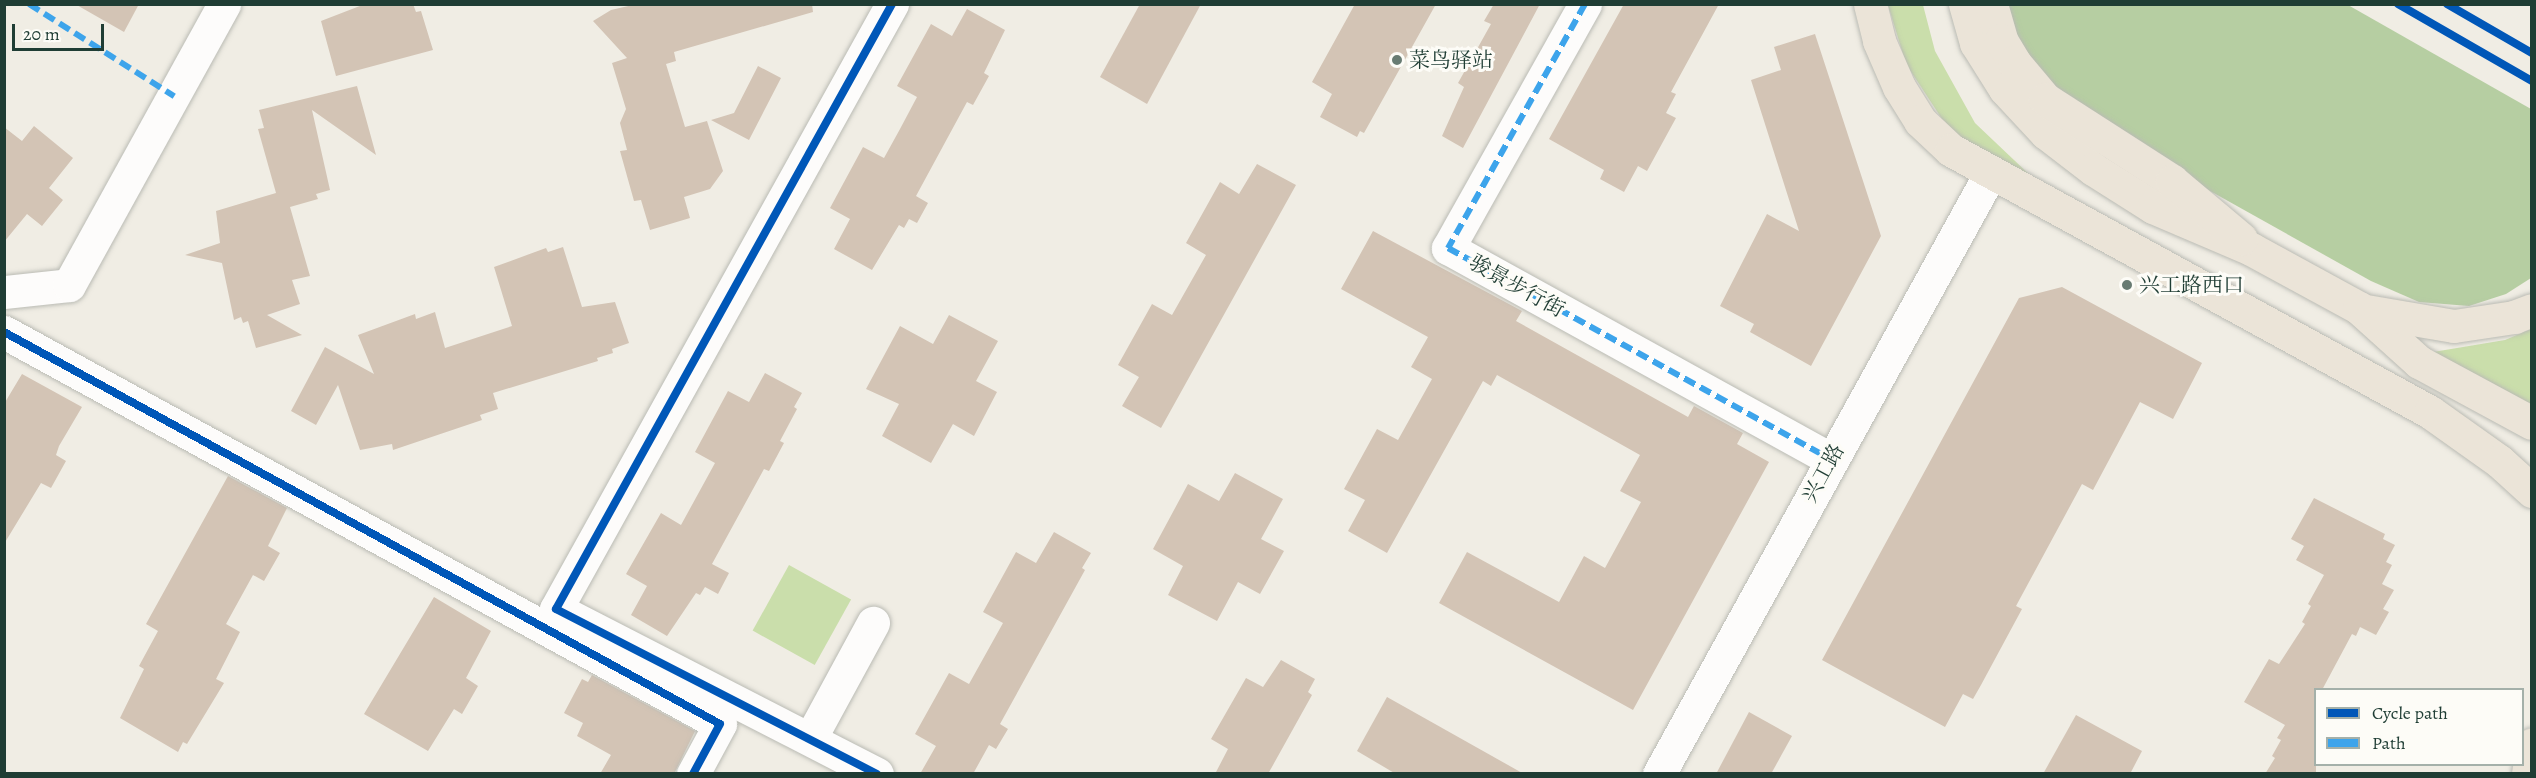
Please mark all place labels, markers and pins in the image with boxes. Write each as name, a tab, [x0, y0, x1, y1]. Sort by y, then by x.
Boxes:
place label: 菜鸟驿站	[1409, 47, 1493, 73]
marker: 菜鸟驿站	[1390, 53, 1404, 67]
place label: 兴工路西口	[2139, 272, 2244, 298]
marker: 兴工路西口	[2120, 278, 2134, 292]

